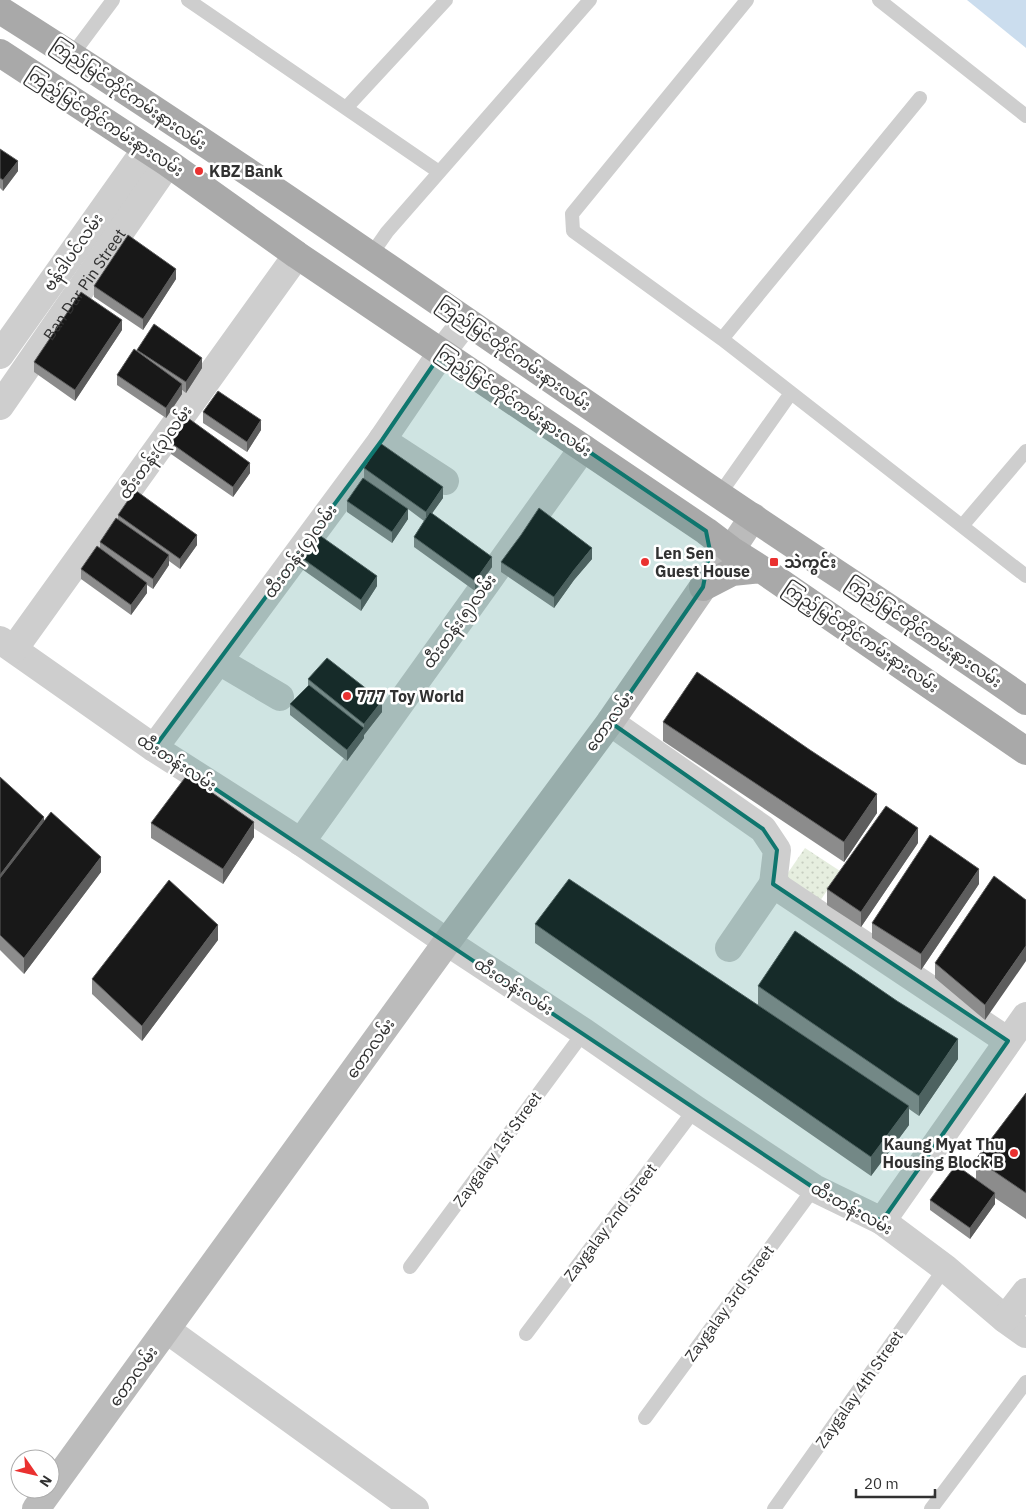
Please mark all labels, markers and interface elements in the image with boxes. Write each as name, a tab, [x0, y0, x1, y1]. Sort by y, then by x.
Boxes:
street label: ကြည်မြင်တိုင်ကမ်းနားလမ်း	[45, 34, 211, 158]
street label: ကြည့်မြင်တိုင်ကမ်းနားလမ်း	[20, 63, 188, 184]
place label: KBZ Bank	[209, 161, 284, 181]
marker: KBZ Bank	[193, 165, 205, 177]
street label: ဗန်ဒါပင်လမ်း	[38, 209, 110, 297]
street label: Ban Dar Pin Street	[39, 225, 130, 344]
street label: ကြည်မြင်တိုင်ကမ်းနားလမ်း	[430, 292, 595, 419]
street label: ကြည့်မြင်တိုင်ကမ်းနားလမ်း	[430, 341, 596, 465]
street label: ထီးတန်း(၃)လမ်း	[113, 401, 199, 505]
street label: ထီးတန်း(၄)လမ်း	[258, 500, 344, 604]
place label: Len Sen Guest House	[655, 543, 750, 581]
place label: သဲကွင်း	[784, 551, 836, 575]
marker: Len Sen Guest House	[639, 556, 651, 568]
marker: သဲကွင်း	[768, 556, 780, 568]
street label: ထီးတန်း(၅)လမ်း	[417, 569, 503, 675]
street label: ကြည်မြင်တိုင်ကမ်းနားလမ်း	[840, 572, 1006, 696]
street label: ကြည့်မြင်တိုင်ကမ်းနားလမ်း	[777, 577, 943, 701]
place label: 777 Toy World	[357, 686, 464, 706]
street label: တောလမ်း	[580, 686, 638, 755]
marker: 777 Toy World	[341, 690, 353, 702]
street label: ထီးတန်းလမ်း	[131, 728, 221, 798]
street label: ထီးတန်းလမ်း	[468, 952, 558, 1022]
street label: တောလမ်း	[341, 1013, 399, 1082]
street label: Zaygalay 1st Street	[449, 1088, 545, 1210]
place label: Kaung Myat Thu Housing Block B	[883, 1134, 1004, 1172]
marker: Kaung Myat Thu Housing Block B	[1008, 1147, 1020, 1159]
street label: Zaygalay 2nd Street	[559, 1159, 661, 1285]
street label: ထီးတန်းလမ်း	[806, 1176, 897, 1242]
street label: Zaygalay 3rd Street	[680, 1241, 778, 1365]
street label: Zaygalay 4th Street	[811, 1326, 907, 1452]
street label: တောလမ်း	[104, 1341, 162, 1410]
north arrow	[10, 1449, 60, 1499]
scale bar	[856, 1466, 935, 1498]
text: N	[35, 1472, 56, 1491]
text: 20 m	[864, 1474, 899, 1493]

